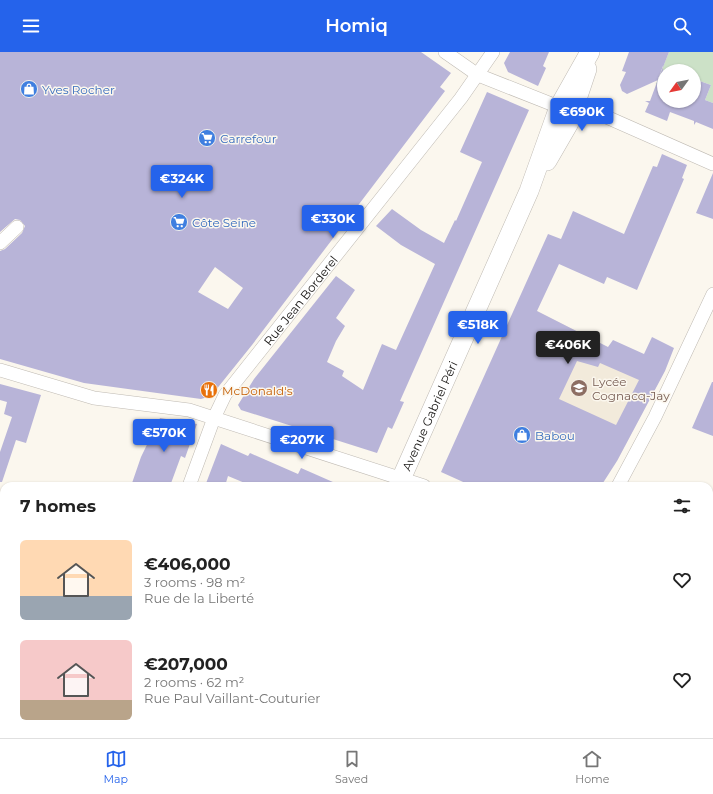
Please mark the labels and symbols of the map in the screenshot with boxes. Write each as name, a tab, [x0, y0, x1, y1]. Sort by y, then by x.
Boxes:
north arrow	[657, 64, 701, 108]
shop icon: Yves Rocher	[19, 79, 39, 99]
place label: Yves Rocher	[42, 82, 115, 97]
pin: €690K	[554, 98, 610, 132]
supermarket icon: Carrefour	[197, 128, 217, 148]
place label: Carrefour	[220, 131, 277, 146]
pin: €324K	[154, 165, 210, 199]
pin: €330K	[305, 205, 361, 239]
supermarket icon: Côte Seine	[169, 212, 189, 232]
place label: Côte Seine	[192, 215, 256, 230]
street label: Rue Jean Borderel	[260, 252, 341, 348]
pin: €518K	[450, 311, 506, 345]
pin: €406K	[540, 331, 596, 365]
street label: Avenue Gabriel Péri	[398, 359, 460, 473]
place label: Lycée Cognacq-Jay	[592, 374, 670, 403]
school or university icon: Lycée Cognacq-Jay	[569, 378, 589, 398]
restaurant icon: McDonald's	[199, 380, 219, 400]
place label: McDonald's	[222, 383, 293, 398]
pin: €570K	[136, 419, 192, 453]
shop icon: Babou	[512, 425, 532, 445]
pin: €207K	[274, 426, 330, 460]
place label: Babou	[535, 428, 575, 443]

